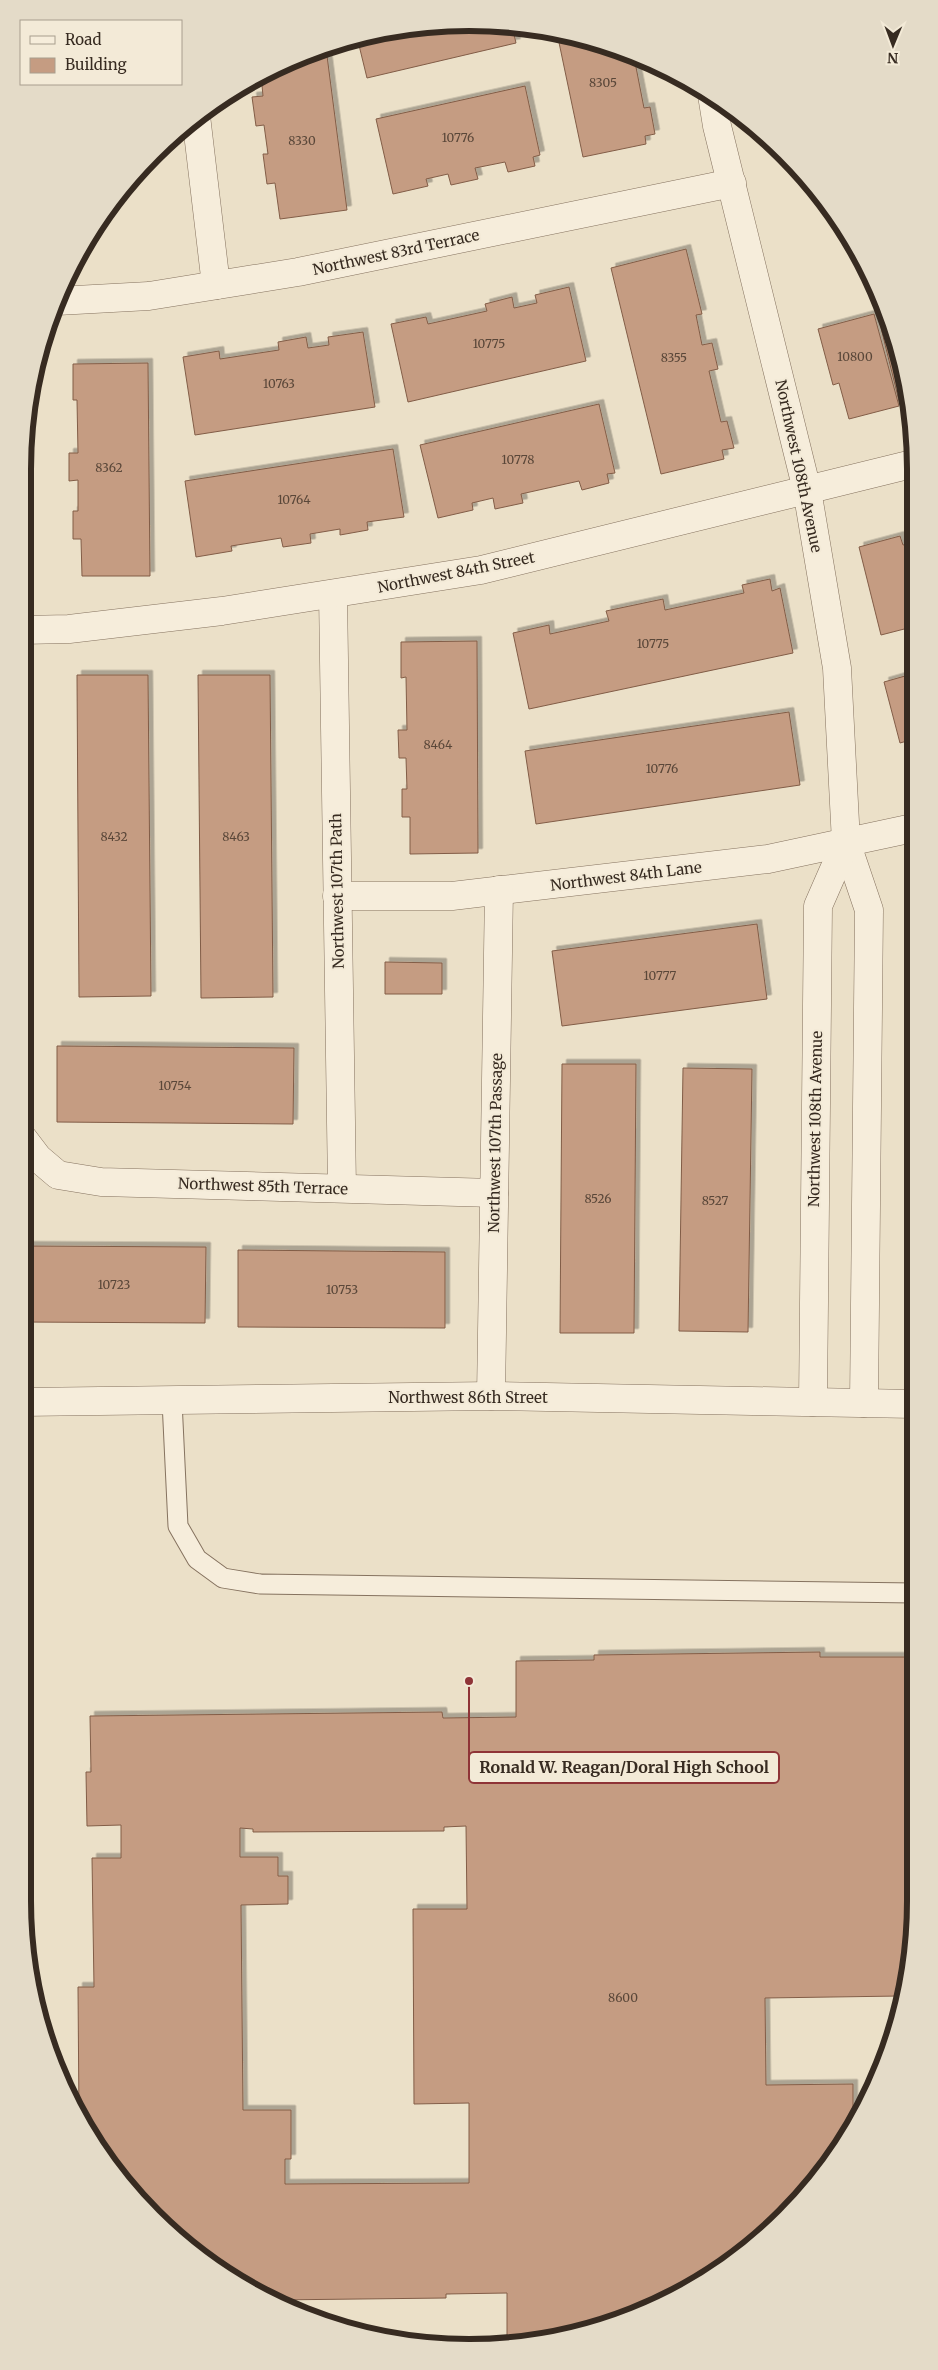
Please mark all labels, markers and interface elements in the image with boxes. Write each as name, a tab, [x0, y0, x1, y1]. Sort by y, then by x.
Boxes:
legend	[20, 20, 182, 85]
north arrow	[868, 20, 918, 70]
text: Road	[65, 30, 101, 49]
text: N	[887, 49, 898, 67]
text: Building	[65, 55, 127, 74]
house number: 8305	[589, 75, 617, 90]
house number: 10776	[442, 130, 474, 145]
house number: 8330	[288, 133, 316, 148]
street label: Northwest 83rd Terrace	[311, 225, 481, 279]
house number: 10775	[473, 336, 505, 351]
house number: 10800	[837, 349, 873, 364]
house number: 8355	[661, 350, 687, 365]
house number: 10763	[263, 376, 295, 391]
street label: Northwest 108th Avenue	[771, 378, 827, 554]
house number: 10778	[502, 452, 534, 467]
house number: 8362	[95, 460, 123, 475]
house number: 10764	[277, 492, 311, 507]
street label: Northwest 84th Street	[376, 547, 536, 597]
house number: 10775	[637, 636, 669, 651]
house number: 8464	[423, 737, 453, 752]
house number: 10776	[646, 761, 678, 776]
street label: Northwest 107th Path	[326, 813, 348, 969]
house number: 8432	[100, 829, 128, 844]
house number: 8463	[222, 829, 250, 844]
street label: Northwest 84th Lane	[549, 857, 703, 895]
house number: 10777	[644, 968, 677, 983]
street label: Northwest 108th Avenue	[804, 1031, 826, 1207]
street label: Northwest 107th Passage	[484, 1053, 506, 1233]
house number: 10754	[159, 1078, 192, 1093]
street label: Northwest 85th Terrace	[178, 1174, 348, 1198]
house number: 8526	[584, 1191, 612, 1206]
house number: 8527	[702, 1193, 729, 1208]
house number: 10723	[98, 1277, 130, 1292]
house number: 10753	[326, 1282, 358, 1297]
street label: Northwest 86th Street	[388, 1388, 548, 1407]
callout: Ronald W. Reagan/Doral High School	[469, 1752, 779, 1783]
text: Ronald W. Reagan/Doral High School	[479, 1757, 769, 1777]
house number: 8600	[608, 1990, 638, 2005]

